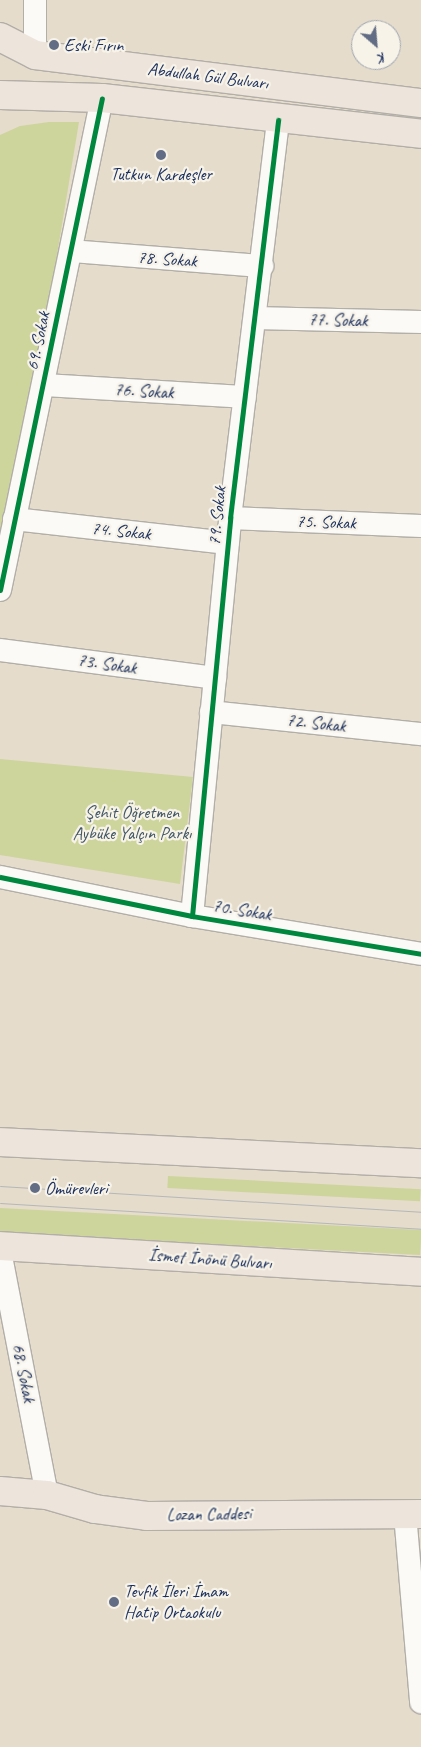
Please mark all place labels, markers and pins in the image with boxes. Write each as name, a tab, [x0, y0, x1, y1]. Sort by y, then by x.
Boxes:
place label: Eski Fırın	[64, 34, 123, 56]
marker: Eski Fırın	[48, 39, 60, 51]
marker: Tutkun Kardeşler	[155, 149, 167, 161]
place label: Tutkun Kardeşler	[110, 163, 212, 185]
place label: Ömürevleri	[45, 1177, 108, 1199]
marker: Ömürevleri	[29, 1182, 41, 1194]
place label: Tevfik İleri İmam Hatip Ortaokulu	[124, 1581, 228, 1624]
marker: Tevfik İleri İmam Hatip Ortaokulu	[108, 1596, 120, 1608]

